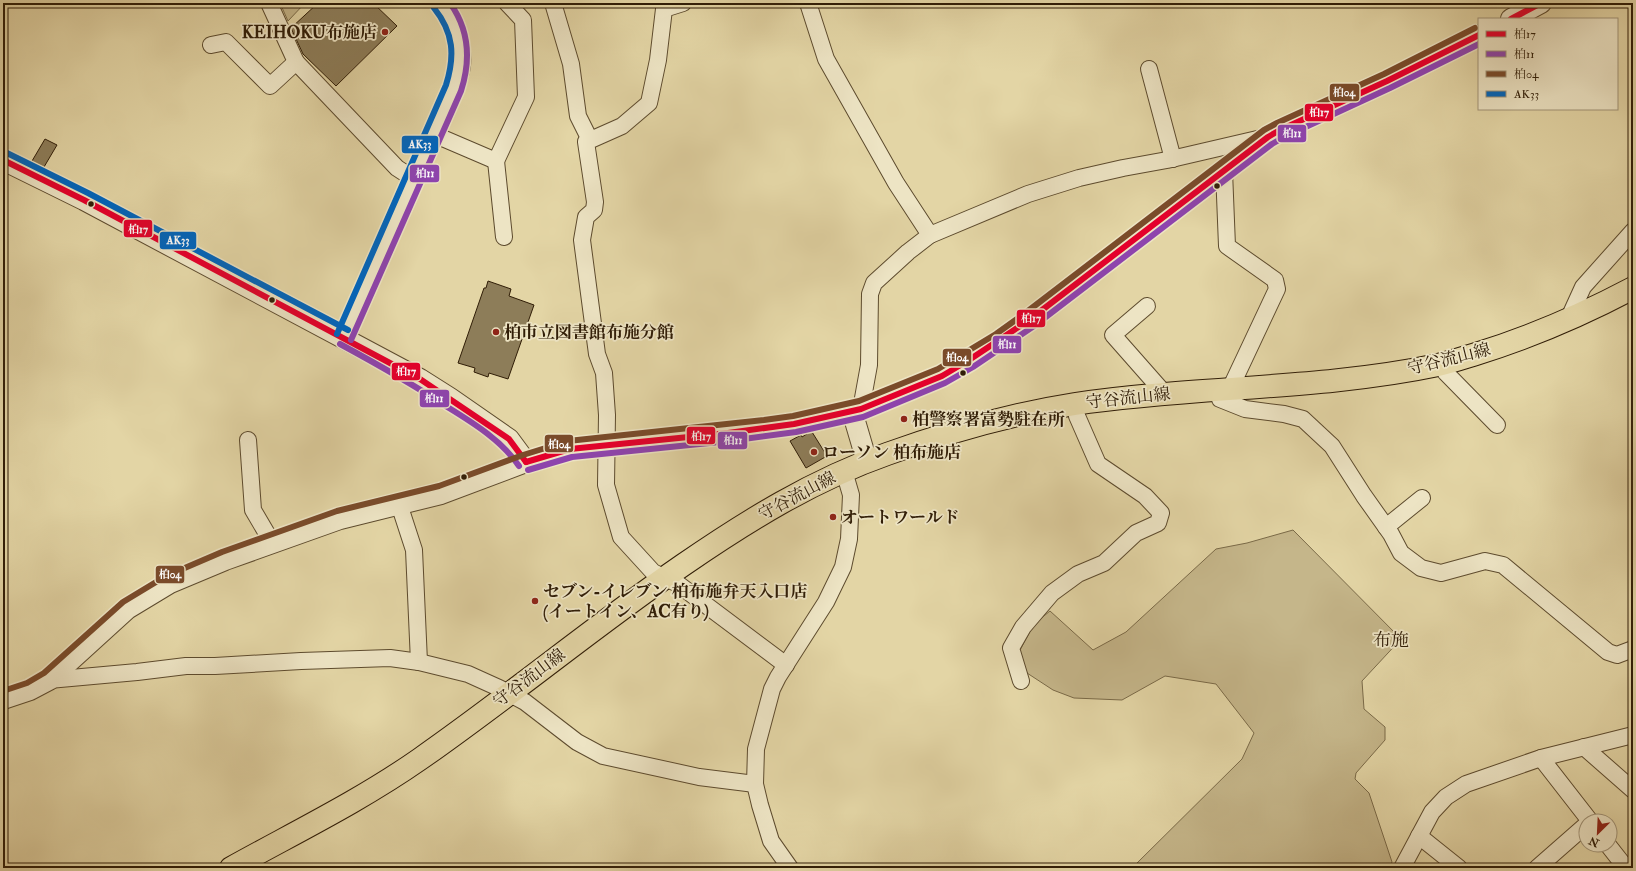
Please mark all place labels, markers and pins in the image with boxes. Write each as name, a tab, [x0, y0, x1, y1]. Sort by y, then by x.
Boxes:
place label: KEIHOKU布施店	[242, 22, 377, 43]
marker: KEIHOKU布施店	[380, 27, 390, 37]
unlabelled marker	[1212, 181, 1222, 191]
unlabelled marker	[86, 199, 96, 209]
unlabelled marker	[267, 295, 277, 305]
place label: 柏市立図書館布施分館	[504, 322, 674, 343]
marker: 柏市立図書館布施分館	[491, 327, 501, 337]
unlabelled marker	[958, 368, 968, 378]
place label: 柏警察署富勢駐在所	[912, 409, 1065, 430]
marker: 柏警察署富勢駐在所	[899, 414, 909, 424]
place label: ローソン 柏布施店	[822, 442, 961, 463]
marker: ローソン 柏布施店	[809, 447, 819, 457]
unlabelled marker	[459, 472, 469, 482]
place label: オートワールド	[841, 507, 960, 528]
marker: オートワールド	[828, 512, 838, 522]
place label: セブン-イレブン 柏布施弁天入口店 (イートイン、AC有り)	[543, 581, 807, 623]
marker: セブン-イレブン 柏布施弁天入口店 (イートイン、AC有り)	[530, 596, 540, 606]

